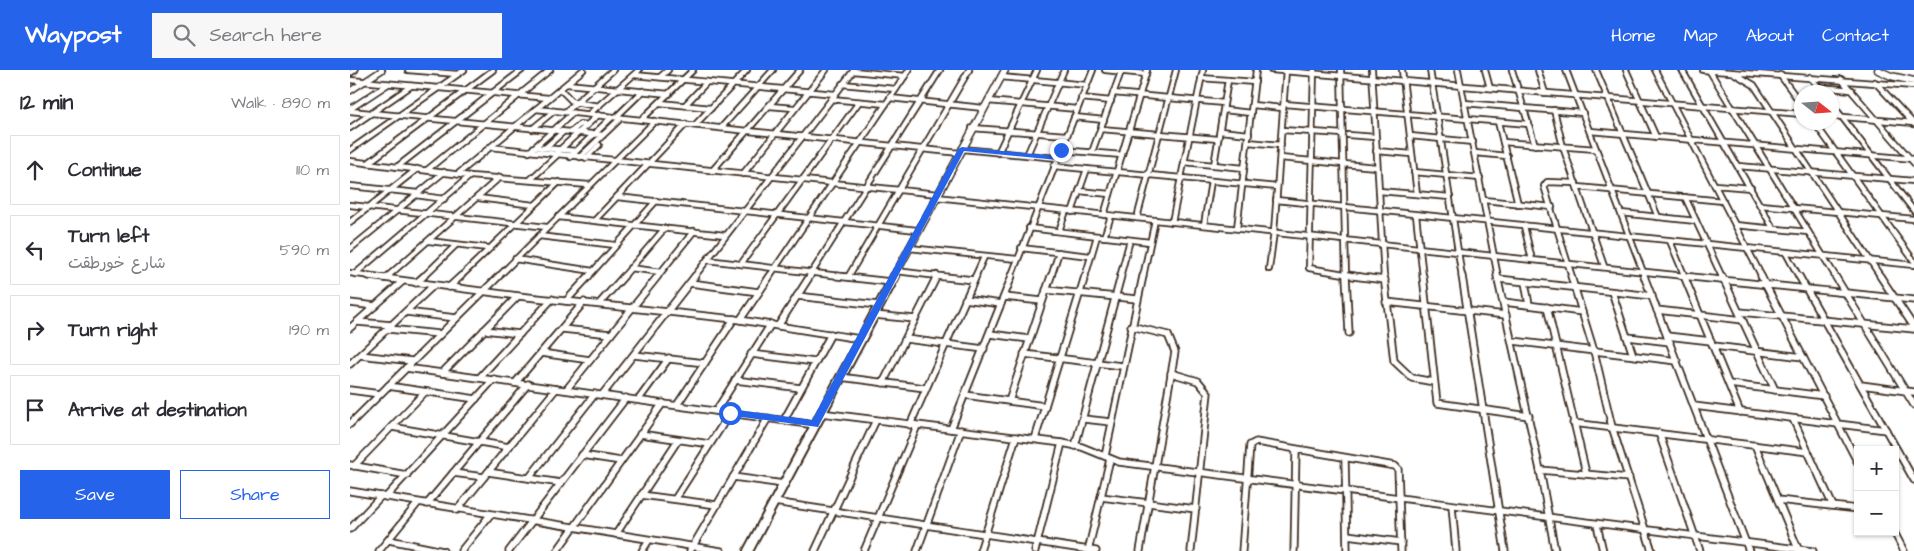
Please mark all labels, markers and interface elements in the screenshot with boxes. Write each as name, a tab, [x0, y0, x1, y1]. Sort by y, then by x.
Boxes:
search box	[152, 13, 502, 58]
text: Waypost	[25, 18, 122, 52]
icon: search	[170, 21, 198, 49]
text: Search here	[210, 22, 322, 49]
text: Home	[1611, 23, 1656, 48]
text: Map	[1684, 23, 1718, 48]
text: About	[1746, 23, 1794, 48]
text: Contact	[1822, 23, 1889, 48]
north arrow	[1794, 85, 1839, 130]
text: 12 min	[20, 88, 73, 117]
text: Walk · 890 m	[231, 92, 330, 114]
route end	[1050, 139, 1073, 162]
icon: ahead	[21, 156, 49, 184]
text: Continue	[68, 157, 142, 184]
text: 110 m	[296, 159, 329, 181]
text: Turn left	[68, 223, 149, 250]
icon: left	[21, 236, 49, 264]
text: 590 m	[280, 239, 329, 261]
text: شارع خورطقت	[68, 252, 166, 274]
icon: right	[21, 316, 49, 344]
text: Turn right	[68, 317, 157, 344]
text: 190 m	[289, 319, 329, 341]
icon: arrive	[21, 396, 49, 424]
text: Arrive at destination	[68, 397, 247, 424]
route start	[719, 402, 742, 425]
map controls	[1854, 446, 1899, 536]
button: +	[1854, 446, 1899, 491]
button: Save	[20, 470, 170, 519]
button: Share	[180, 470, 330, 519]
button: −	[1854, 491, 1899, 536]

